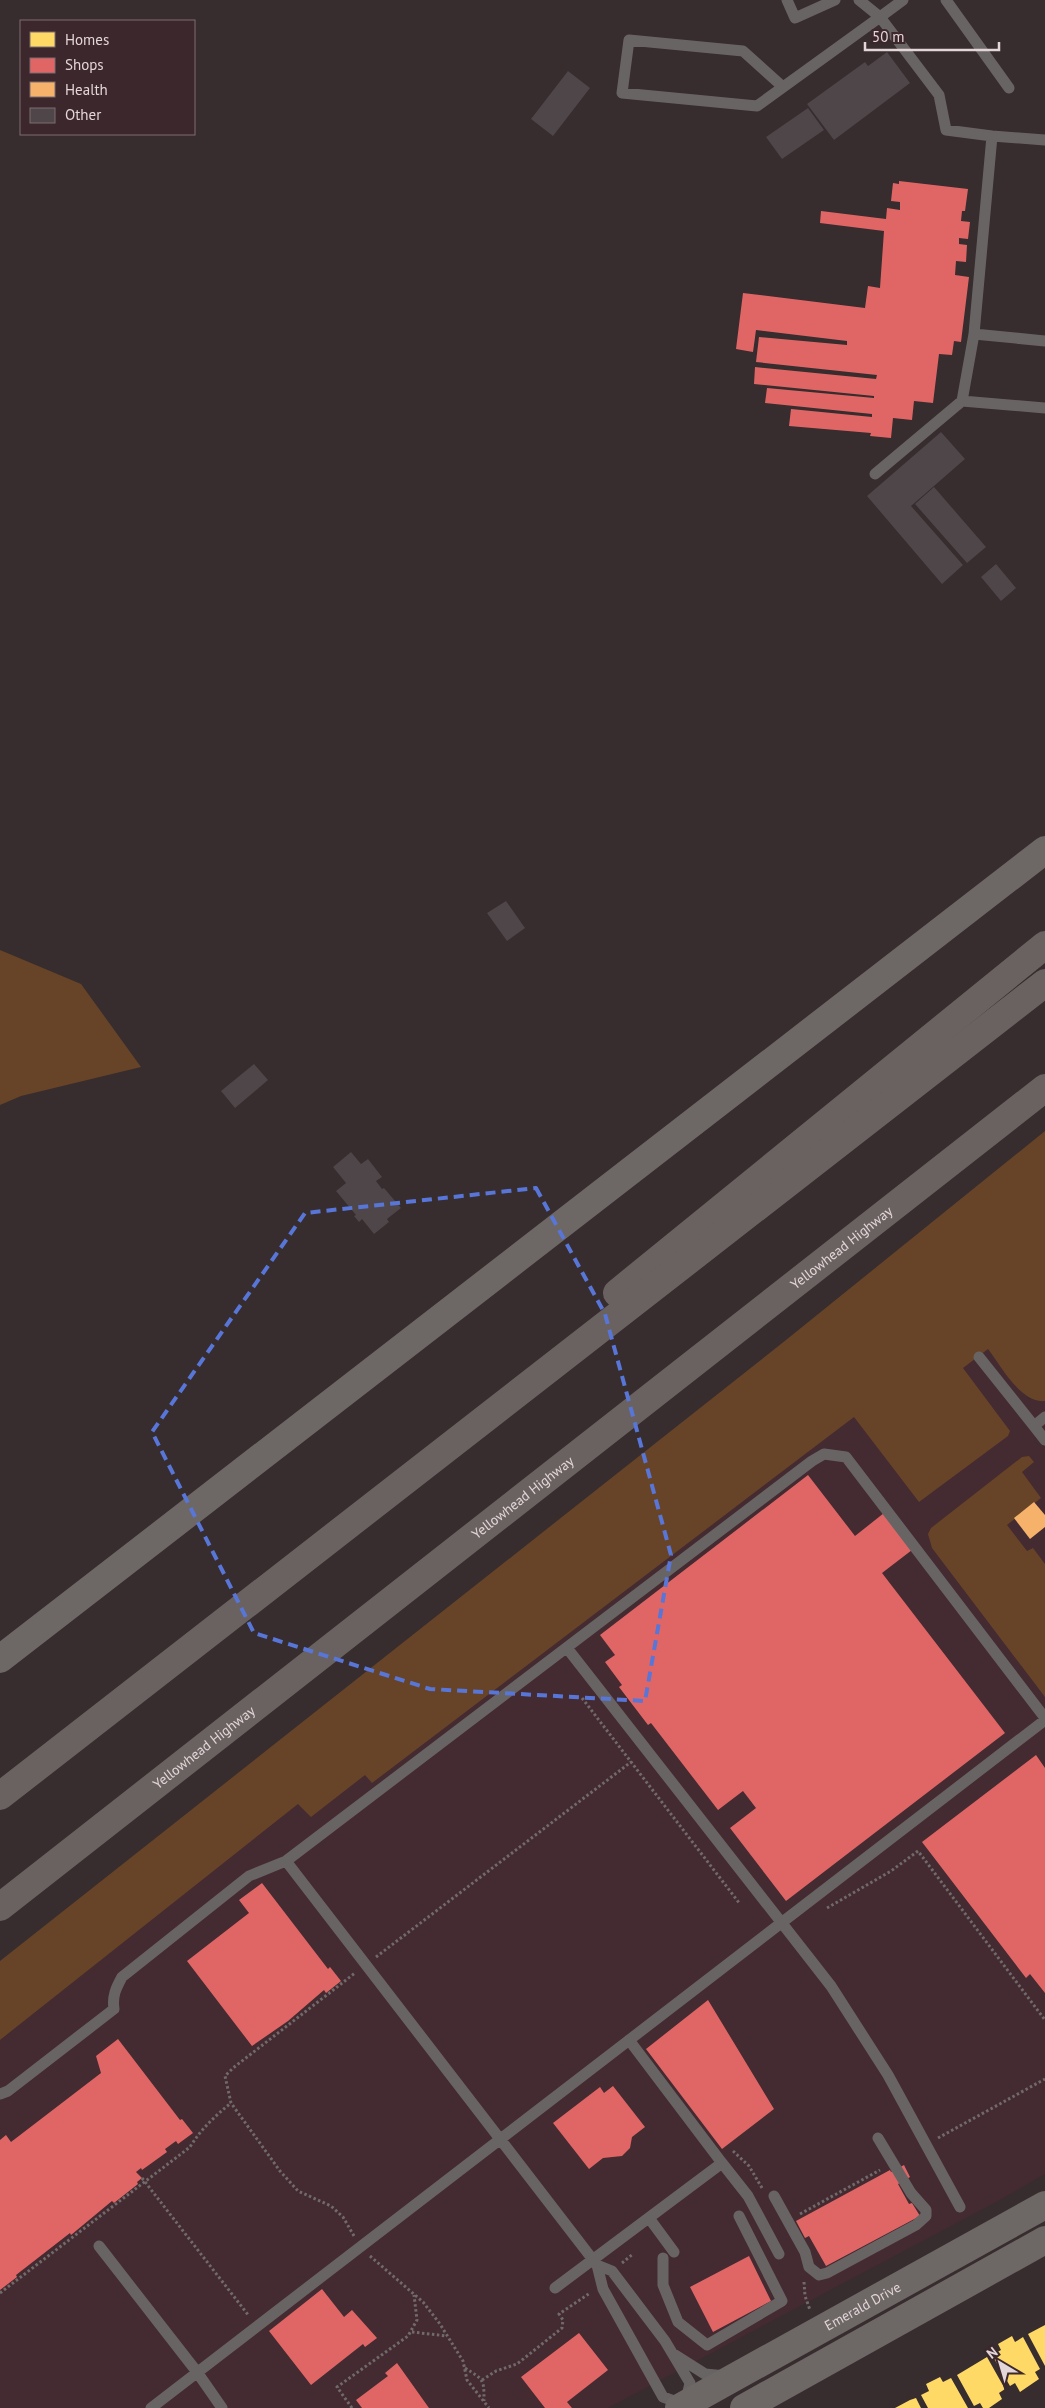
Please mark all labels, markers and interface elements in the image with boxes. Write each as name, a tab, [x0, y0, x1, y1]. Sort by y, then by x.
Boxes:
legend	[20, 20, 195, 135]
scale bar	[865, 20, 999, 52]
text: 50 m	[872, 27, 905, 46]
text: Homes	[65, 30, 109, 49]
text: Shops	[65, 55, 104, 74]
text: Health	[65, 80, 108, 99]
text: Other	[65, 105, 101, 124]
street label: Yellowhead Highway	[787, 1202, 896, 1293]
street label: Yellowhead Highway	[468, 1452, 578, 1543]
street label: Yellowhead Highway	[149, 1701, 259, 1793]
street label: Emerald Drive	[821, 2278, 904, 2335]
north arrow	[975, 2338, 1025, 2388]
text: N	[983, 2343, 1001, 2363]

